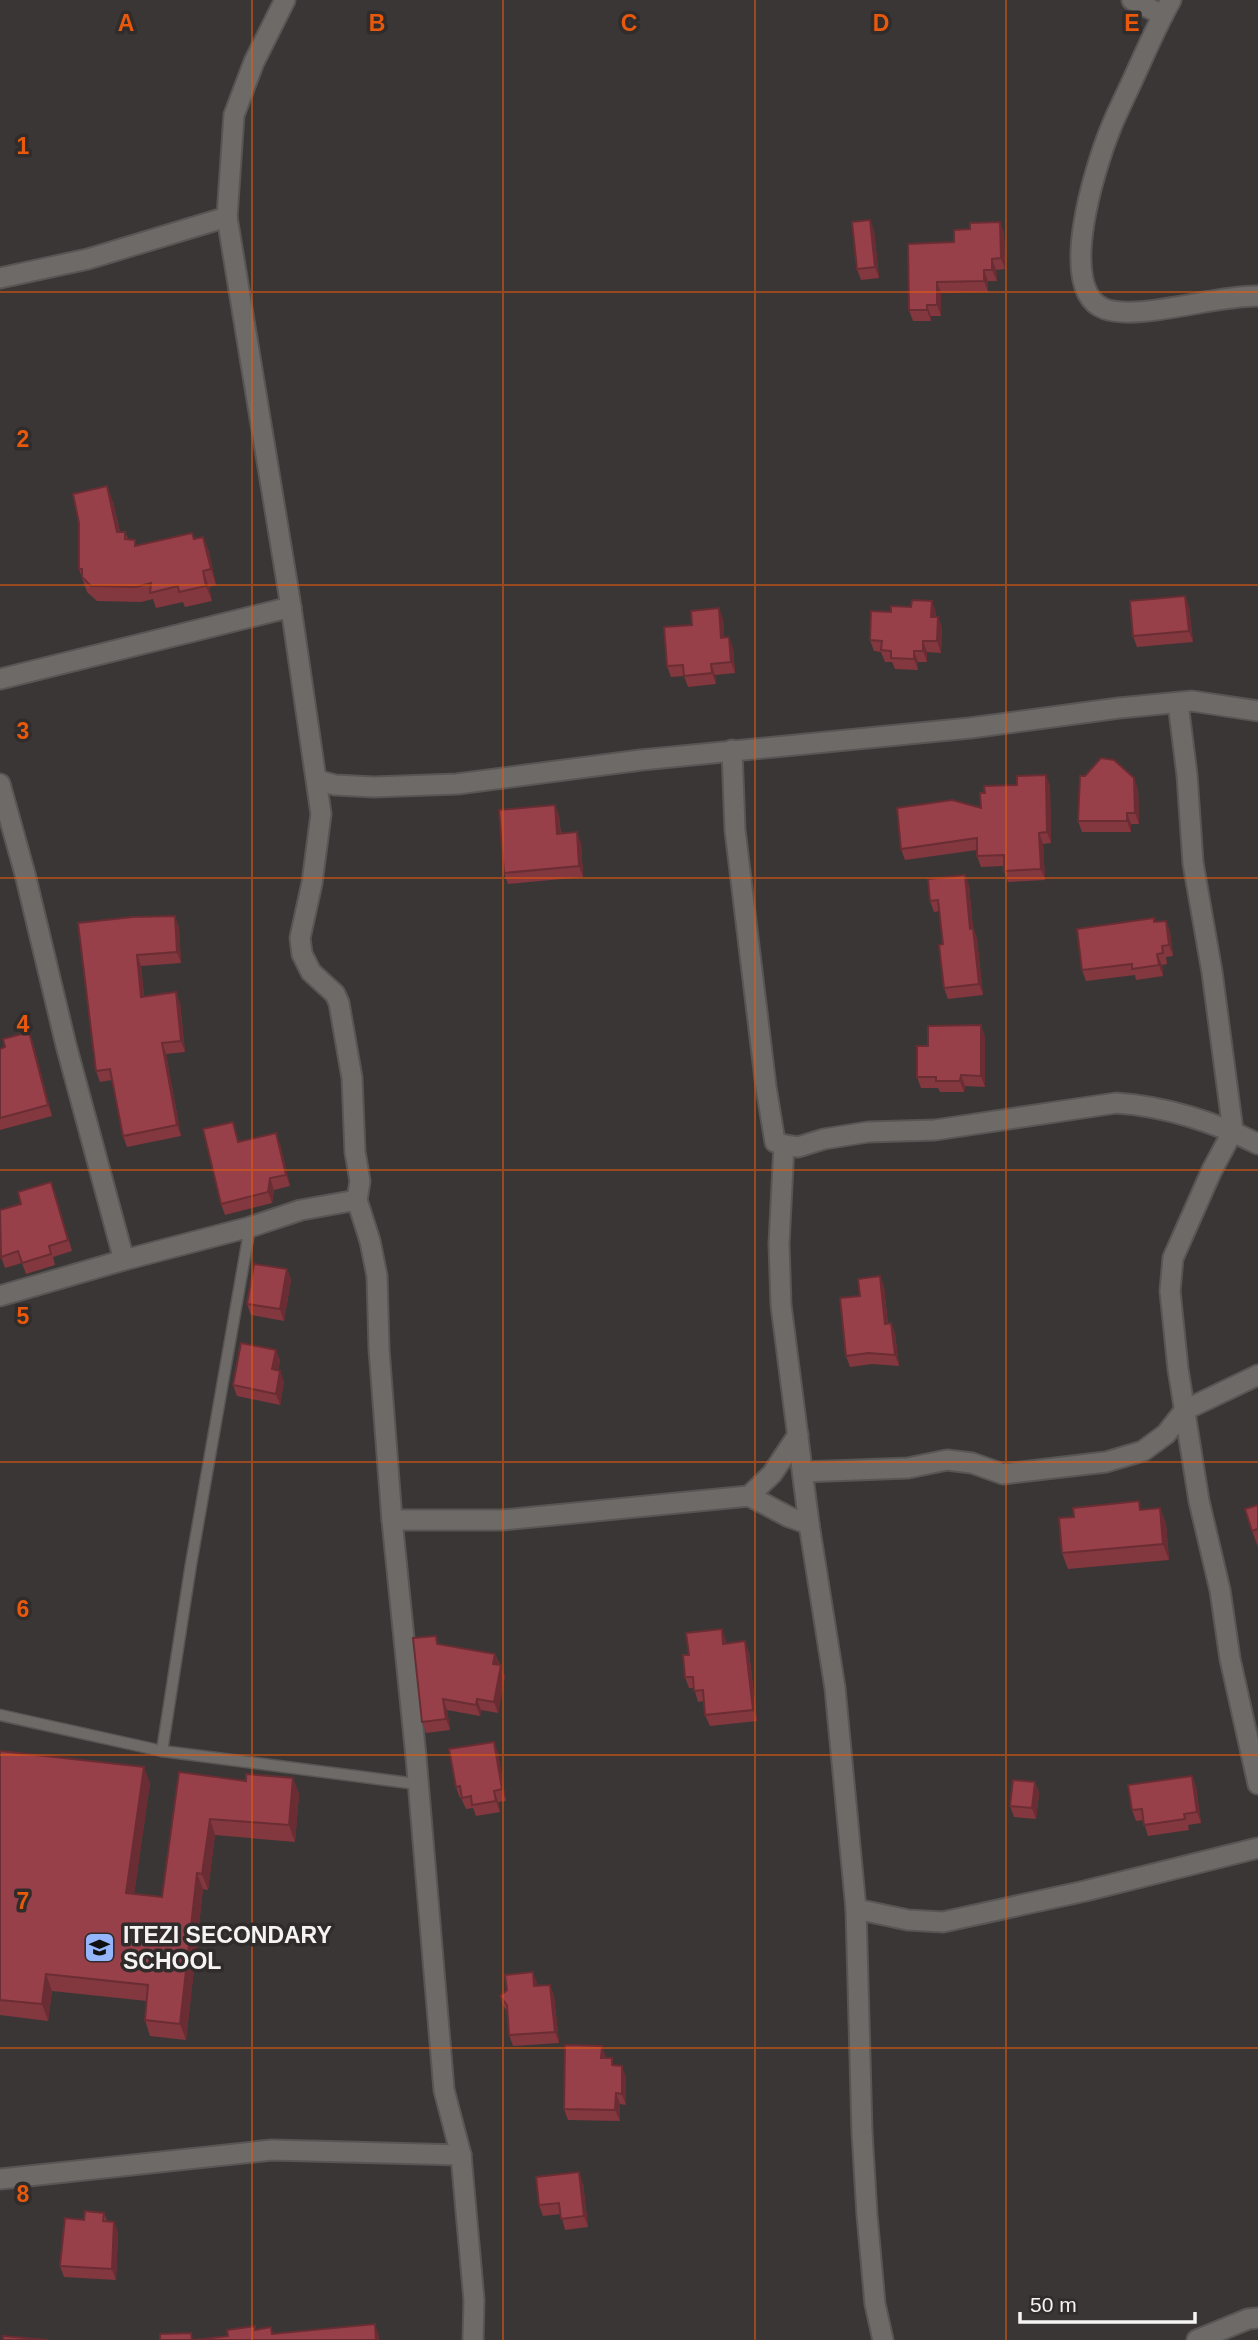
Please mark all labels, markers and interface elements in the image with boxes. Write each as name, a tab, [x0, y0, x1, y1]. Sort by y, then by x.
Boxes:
text: A	[118, 10, 134, 36]
text: B	[369, 10, 385, 36]
text: C	[621, 10, 637, 36]
text: D	[873, 10, 889, 36]
text: E	[1124, 10, 1140, 36]
text: 1	[17, 133, 30, 159]
text: 2	[17, 426, 29, 452]
text: 3	[17, 718, 29, 744]
text: 4	[17, 1011, 30, 1037]
text: 5	[17, 1303, 30, 1329]
text: 6	[17, 1596, 29, 1622]
text: 7	[17, 1888, 29, 1914]
place label: ITEZI SECONDARY SCHOOL	[123, 1922, 332, 1974]
school or university icon: ITEZI SECONDARY SCHOOL	[83, 1931, 117, 1965]
text: 8	[17, 2181, 30, 2207]
scale bar	[1020, 2280, 1195, 2324]
text: 50 m	[1030, 2293, 1077, 2316]

